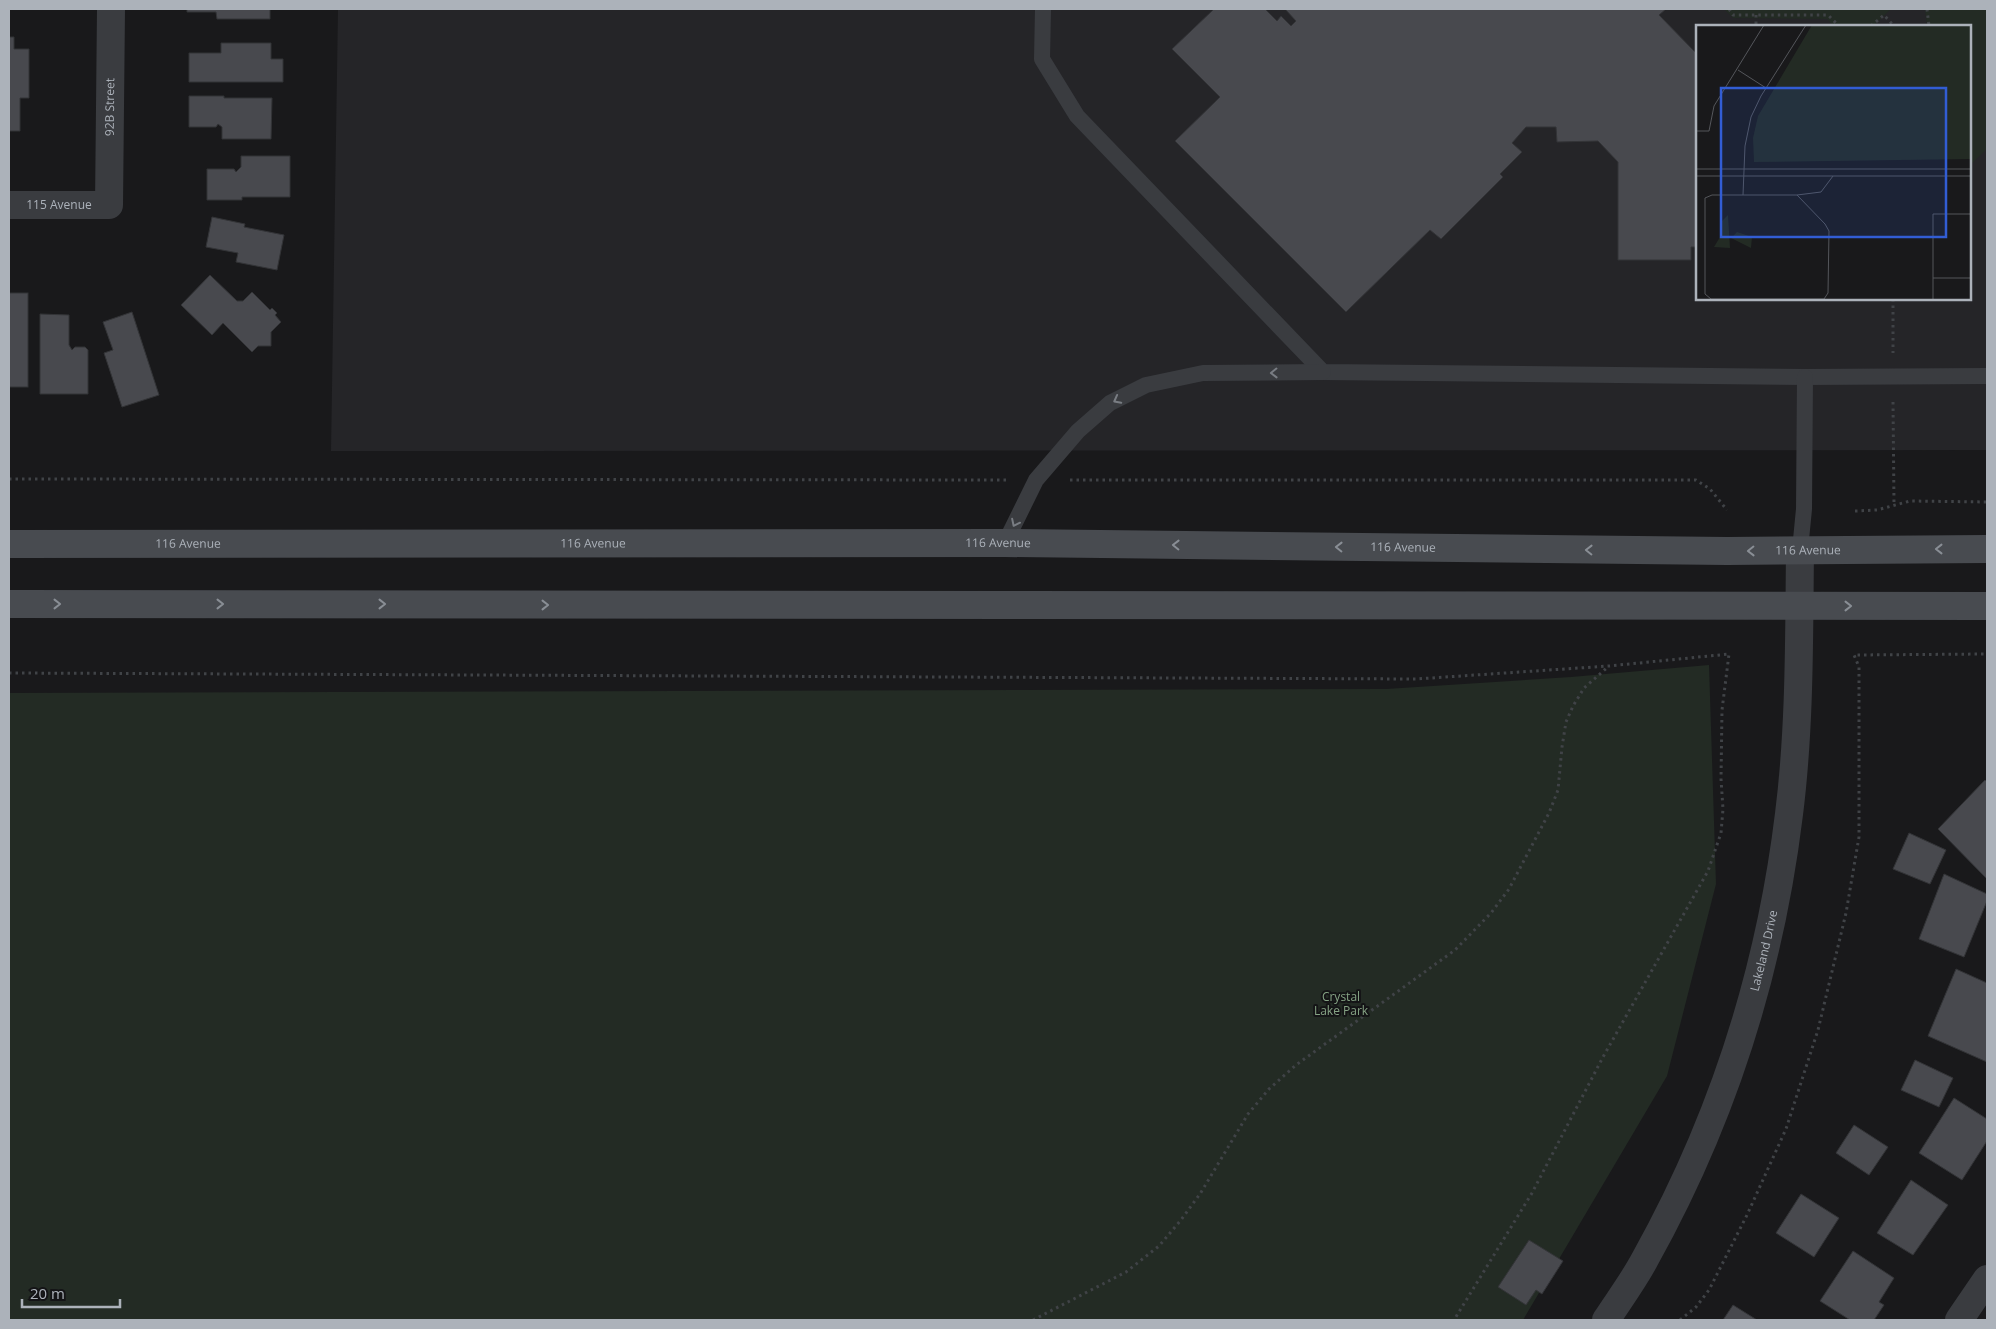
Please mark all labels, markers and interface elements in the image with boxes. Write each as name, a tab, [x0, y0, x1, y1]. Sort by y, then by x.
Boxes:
inset map	[1696, 25, 1971, 300]
street label: 92B Street	[101, 78, 118, 136]
street label: 115 Avenue	[26, 196, 92, 213]
one-way arrow	[1270, 368, 1278, 378]
one-way arrow	[1113, 394, 1122, 404]
one-way arrow	[1011, 518, 1021, 527]
street label: 116 Avenue	[560, 534, 626, 551]
street label: 116 Avenue	[965, 534, 1031, 551]
street label: 116 Avenue	[155, 535, 221, 552]
street label: 116 Avenue	[1370, 538, 1436, 556]
one-way arrow	[1172, 540, 1180, 550]
street label: 116 Avenue	[1775, 541, 1841, 559]
one-way arrow	[1335, 542, 1342, 552]
one-way arrow	[1585, 544, 1593, 555]
one-way arrow	[1934, 544, 1942, 555]
one-way arrow	[1747, 546, 1755, 556]
one-way arrow	[54, 599, 62, 609]
one-way arrow	[216, 599, 224, 609]
one-way arrow	[379, 599, 387, 609]
one-way arrow	[542, 600, 549, 610]
one-way arrow	[1844, 601, 1852, 611]
street label: Lakeland Drive	[1746, 908, 1781, 993]
park label: Crystal Lake Park	[1314, 988, 1369, 1019]
scale bar	[22, 1276, 120, 1308]
text: 20 m	[30, 1283, 65, 1303]

